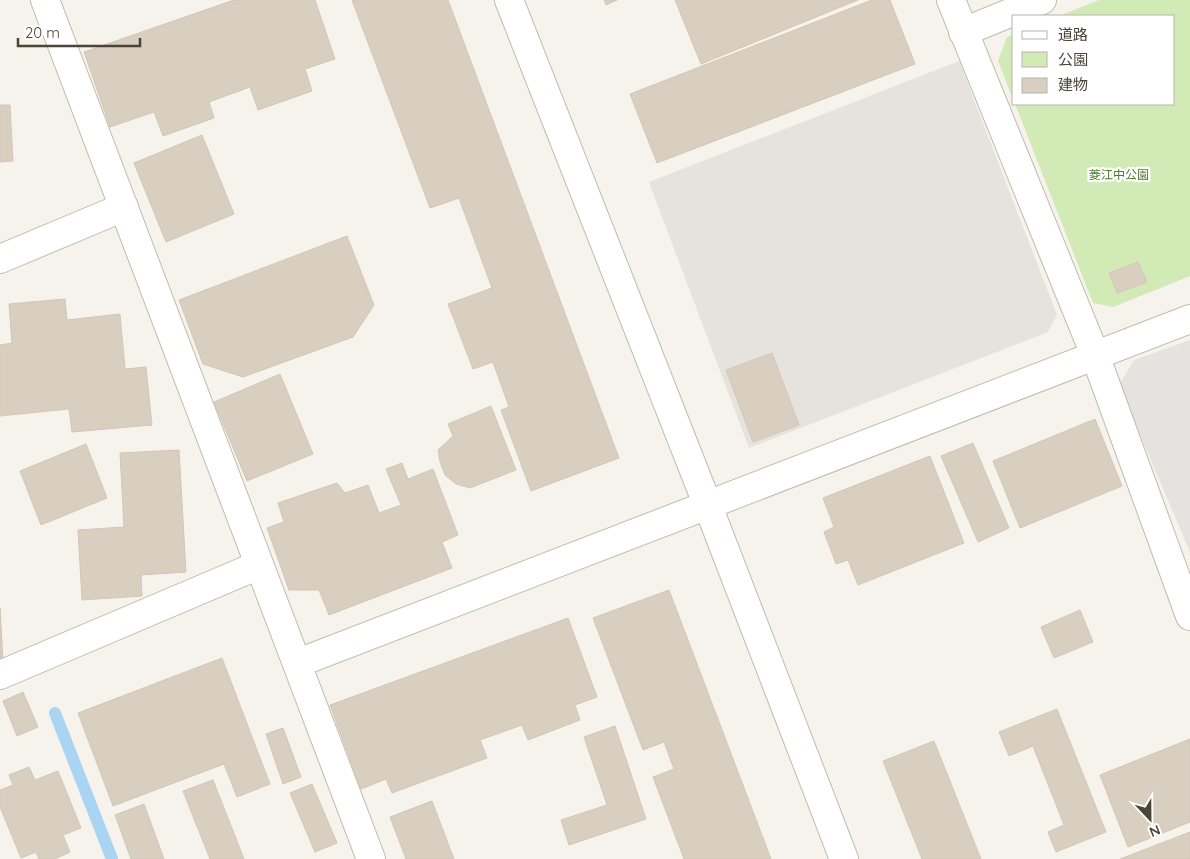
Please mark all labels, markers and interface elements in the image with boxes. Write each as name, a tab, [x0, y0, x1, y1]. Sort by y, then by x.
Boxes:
scale bar	[18, 15, 140, 47]
legend	[1012, 15, 1175, 105]
text: 20 m	[25, 23, 60, 42]
text: 道路	[1058, 25, 1088, 44]
text: 公園	[1058, 50, 1088, 69]
text: 建物	[1058, 75, 1088, 94]
park label: 菱江中公園	[1089, 167, 1149, 182]
north arrow	[1125, 794, 1175, 844]
text: N	[1147, 821, 1163, 841]

